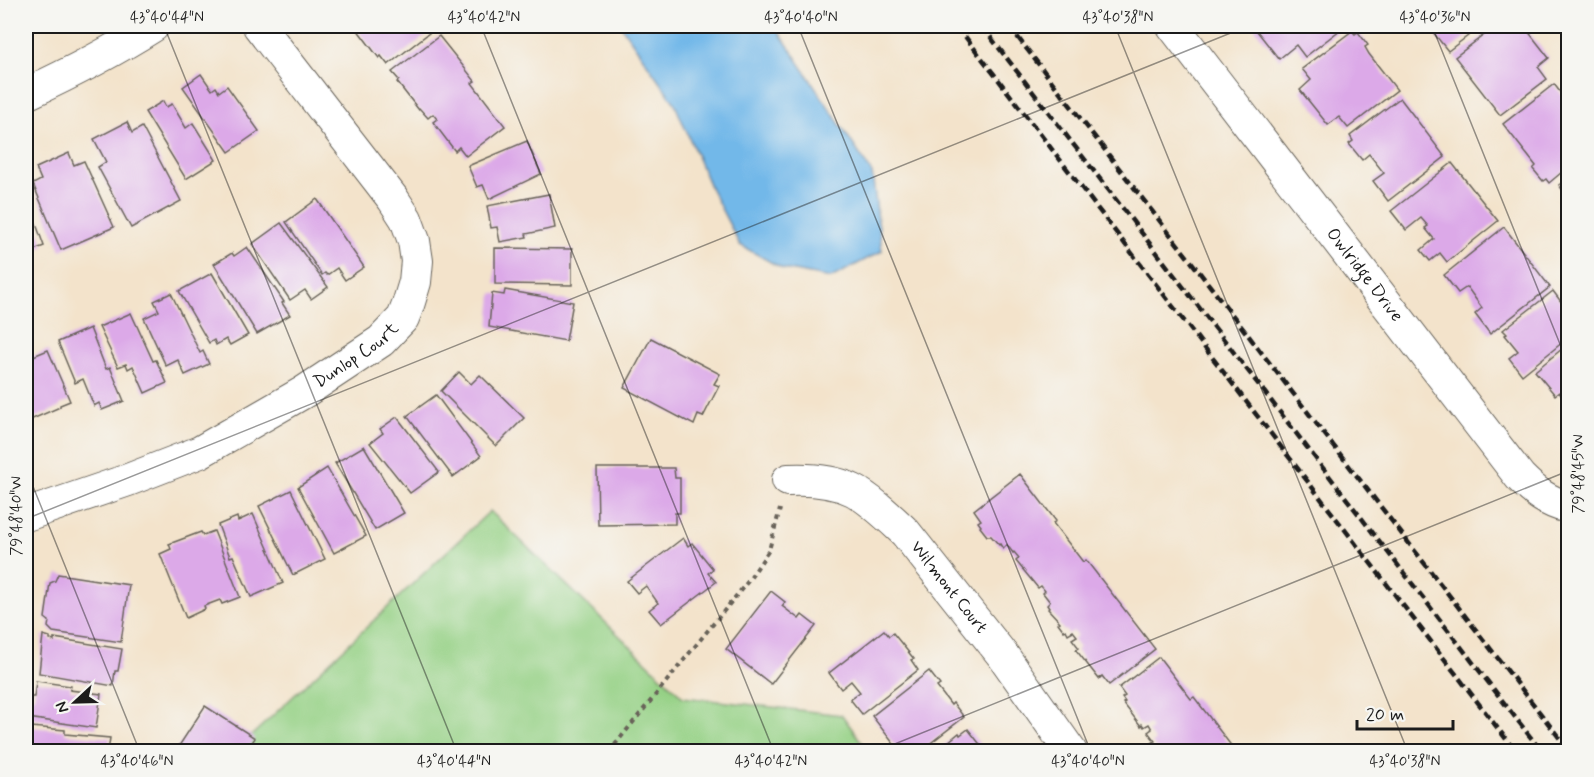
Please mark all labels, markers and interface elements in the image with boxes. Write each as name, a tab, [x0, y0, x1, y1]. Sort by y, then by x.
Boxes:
text: 43°40'44"N	[130, 8, 204, 28]
text: 43°40'42"N	[448, 8, 520, 28]
text: 43°40'40"N	[764, 8, 838, 28]
text: 43°40'38"N	[1082, 8, 1154, 28]
text: 43°40'36"N	[1399, 8, 1471, 28]
street label: Owlridge Drive	[1321, 223, 1408, 327]
street label: Dunlop Court	[309, 317, 405, 394]
text: 79°48'45"W	[1569, 434, 1589, 514]
text: 79°48'40"W	[7, 476, 27, 556]
street label: Wilmont Court	[905, 536, 993, 639]
north arrow	[45, 672, 105, 732]
scale bar	[1357, 693, 1453, 731]
text: N	[51, 698, 74, 716]
text: 20 m	[1366, 703, 1404, 727]
text: 43°40'46"N	[100, 752, 174, 772]
text: 43°40'44"N	[417, 752, 491, 772]
text: 43°40'42"N	[735, 752, 807, 772]
text: 43°40'40"N	[1051, 752, 1125, 772]
text: 43°40'38"N	[1369, 752, 1441, 772]

